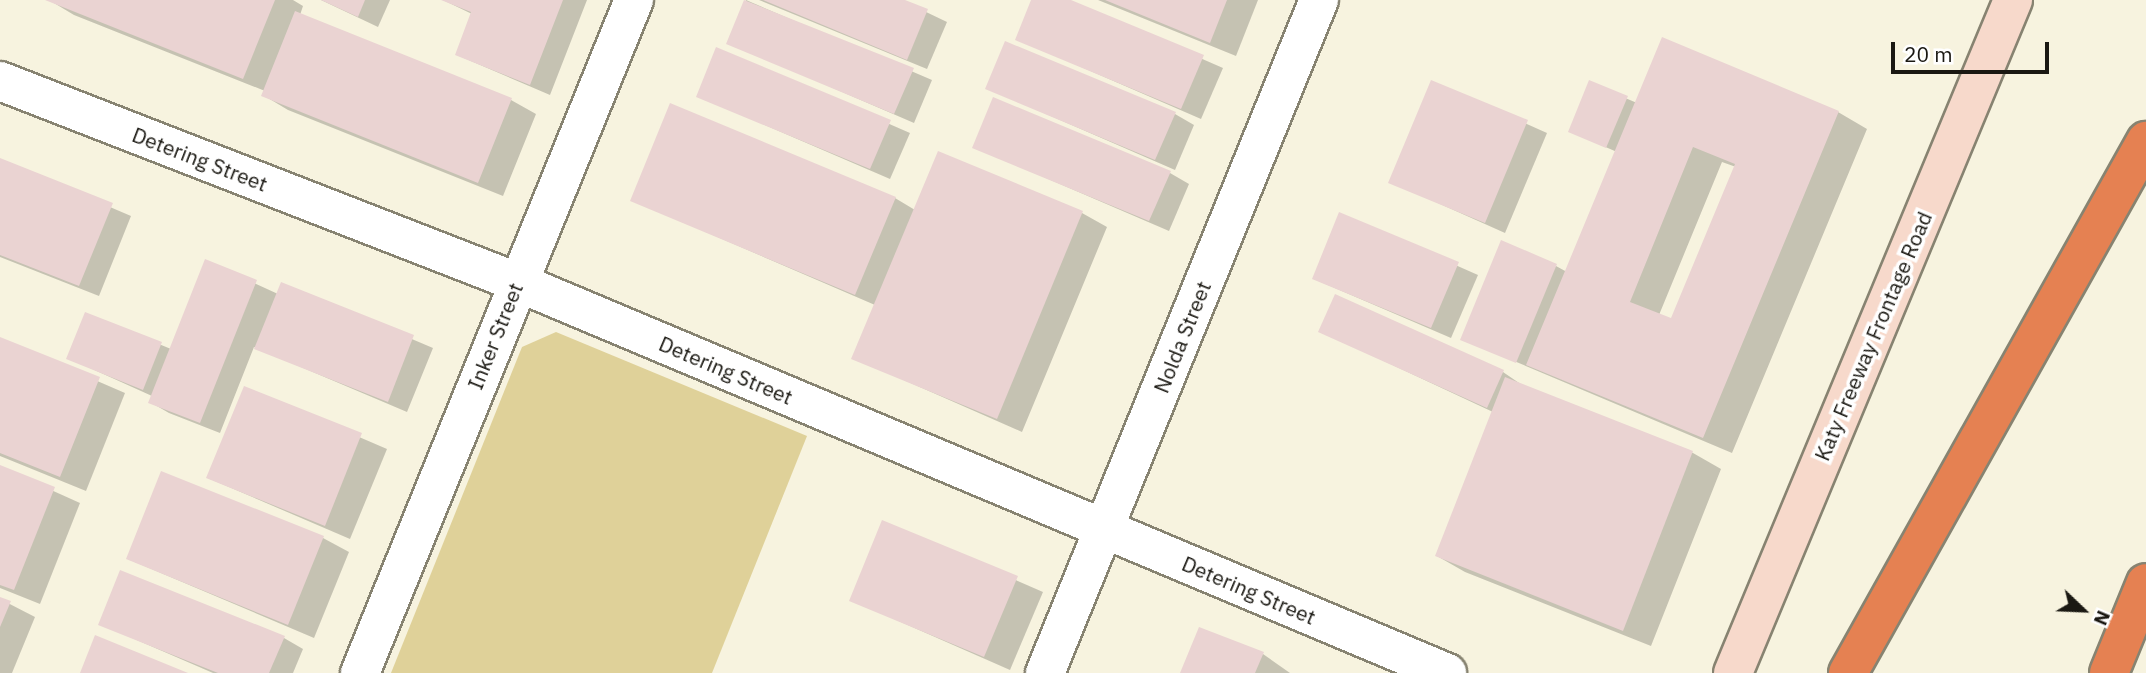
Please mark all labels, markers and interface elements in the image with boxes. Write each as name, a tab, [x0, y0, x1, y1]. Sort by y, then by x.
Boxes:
scale bar	[1894, 28, 2052, 72]
text: 20 m	[1904, 40, 1953, 68]
street label: Detering Street	[129, 122, 271, 196]
street label: Katy Freeway Frontage Road	[1809, 208, 1937, 464]
street label: Nolda Street	[1148, 277, 1216, 397]
street label: Inker Street	[462, 279, 528, 393]
street label: Detering Street	[655, 330, 797, 410]
street label: Detering Street	[1178, 550, 1320, 630]
north arrow	[2048, 575, 2118, 645]
text: N	[2089, 607, 2116, 629]

